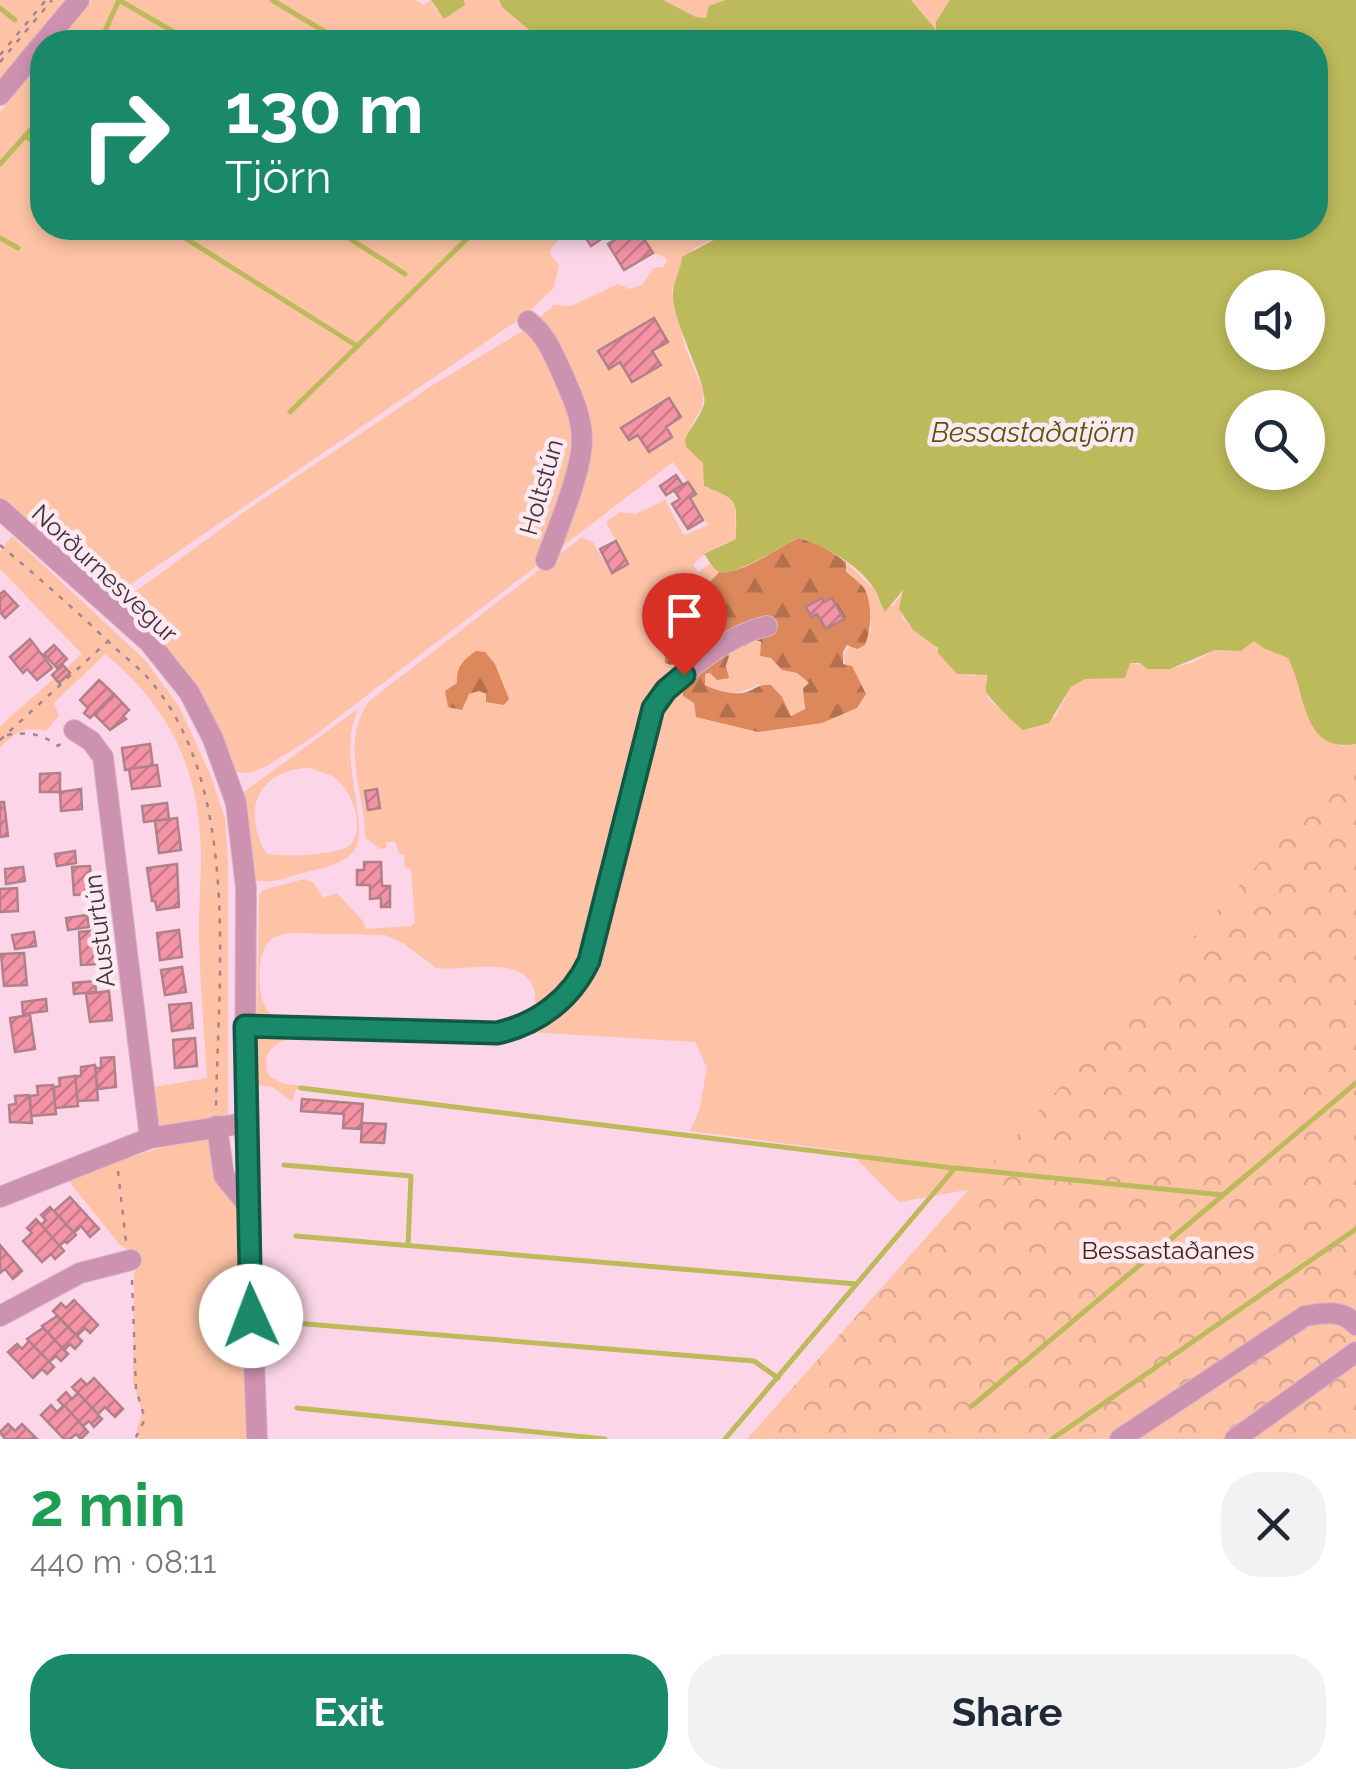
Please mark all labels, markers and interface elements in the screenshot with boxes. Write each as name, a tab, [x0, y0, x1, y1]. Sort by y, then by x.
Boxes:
text: 130 m	[225, 67, 424, 149]
icon: right	[60, 70, 190, 200]
text: Tjörn	[225, 151, 331, 204]
map controls	[1225, 270, 1325, 490]
button: sound	[1225, 270, 1325, 370]
button: search	[1225, 390, 1325, 490]
water label: Bessastaðatjörn	[931, 416, 1135, 449]
street label: Holtstún	[513, 436, 569, 538]
street label: Norðurnesvegur	[26, 498, 184, 648]
pin	[642, 573, 727, 676]
icon: arrive	[657, 588, 712, 643]
street label: Austurtún	[77, 873, 121, 989]
park label: Bessastaðanes	[1081, 1235, 1255, 1265]
position arrow	[199, 1264, 303, 1368]
text: 2 min	[30, 1470, 186, 1540]
button: close	[1221, 1472, 1326, 1577]
text: 440 m · 08:11	[30, 1543, 216, 1580]
button: Exit	[30, 1654, 668, 1769]
button: Share	[688, 1654, 1326, 1769]

